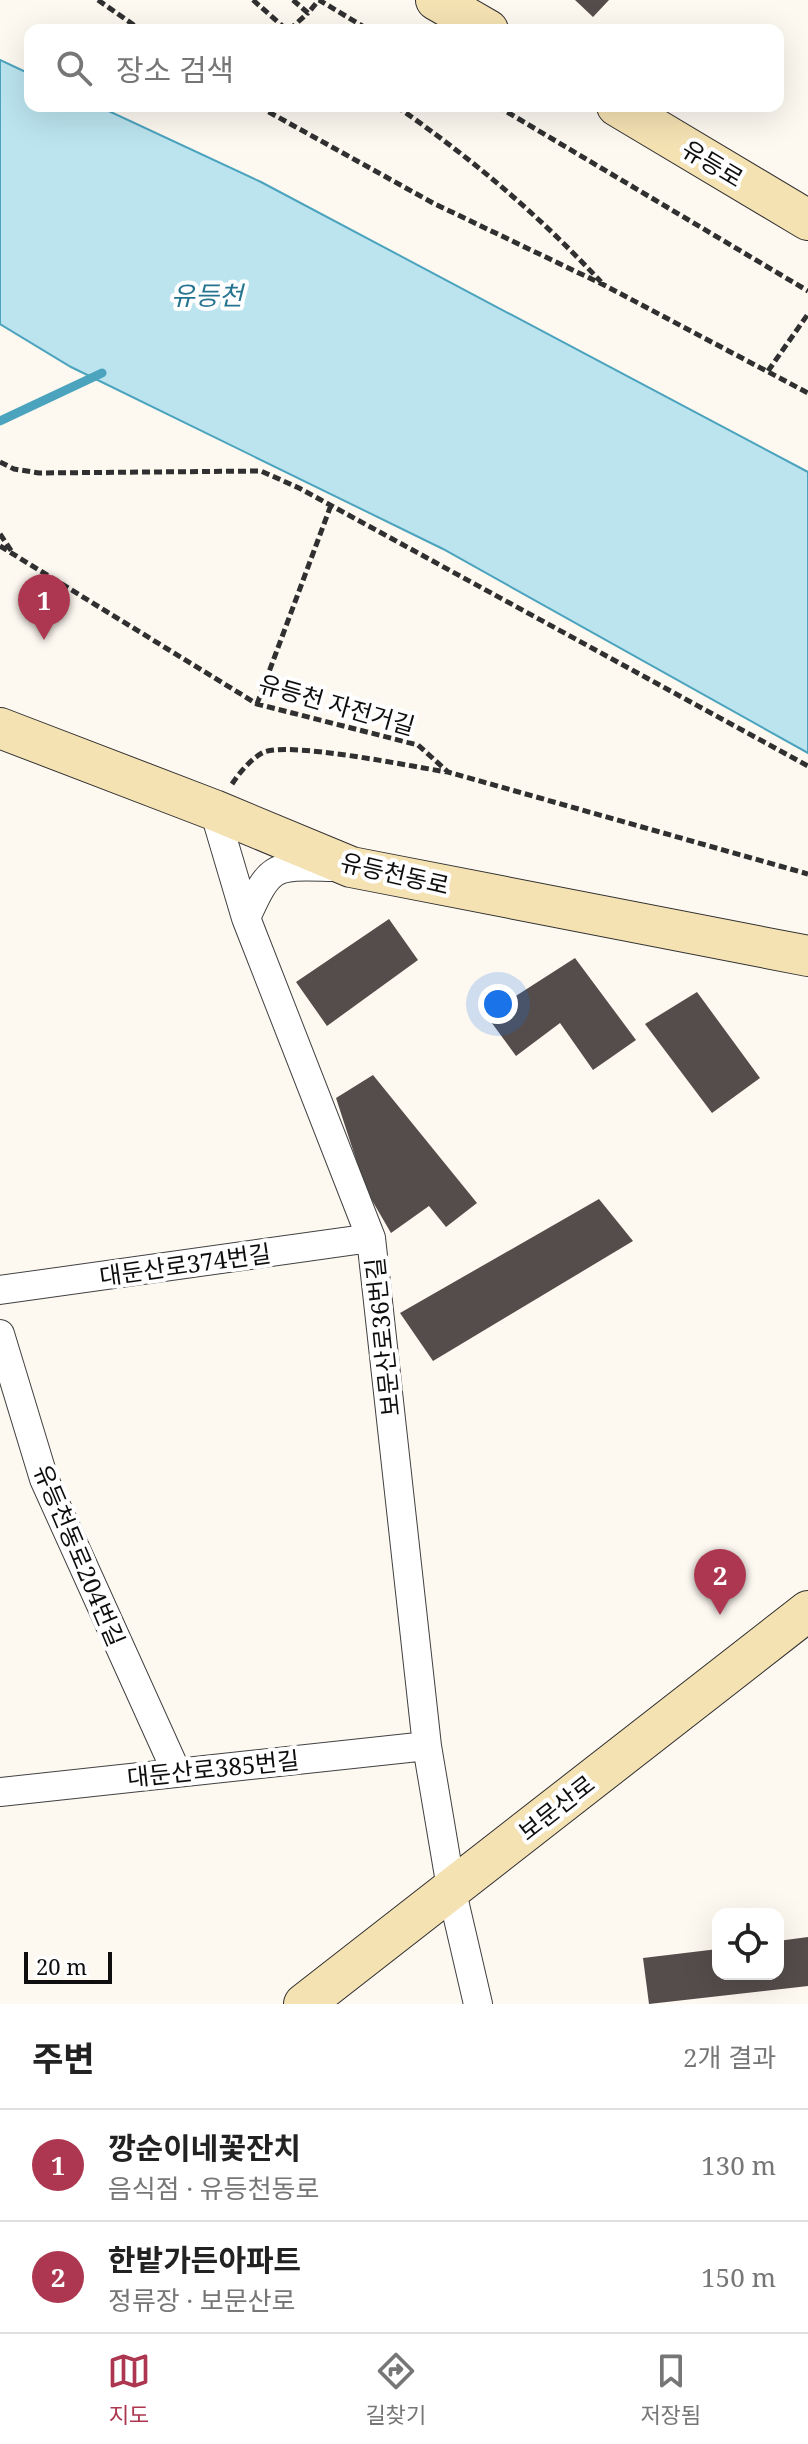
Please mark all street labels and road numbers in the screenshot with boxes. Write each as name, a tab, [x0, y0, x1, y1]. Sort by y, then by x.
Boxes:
street label: 유등로	[676, 132, 750, 194]
street label: 유등천 자전거길	[255, 666, 419, 742]
street label: 유등천동로	[338, 845, 452, 901]
street label: 대둔산로374번길	[97, 1236, 273, 1292]
street label: 보문산로36번길	[357, 1256, 407, 1418]
street label: 유등천동로204번길	[27, 1459, 133, 1651]
street label: 대둔산로385번길	[125, 1743, 301, 1793]
street label: 보문산로	[511, 1767, 601, 1847]

